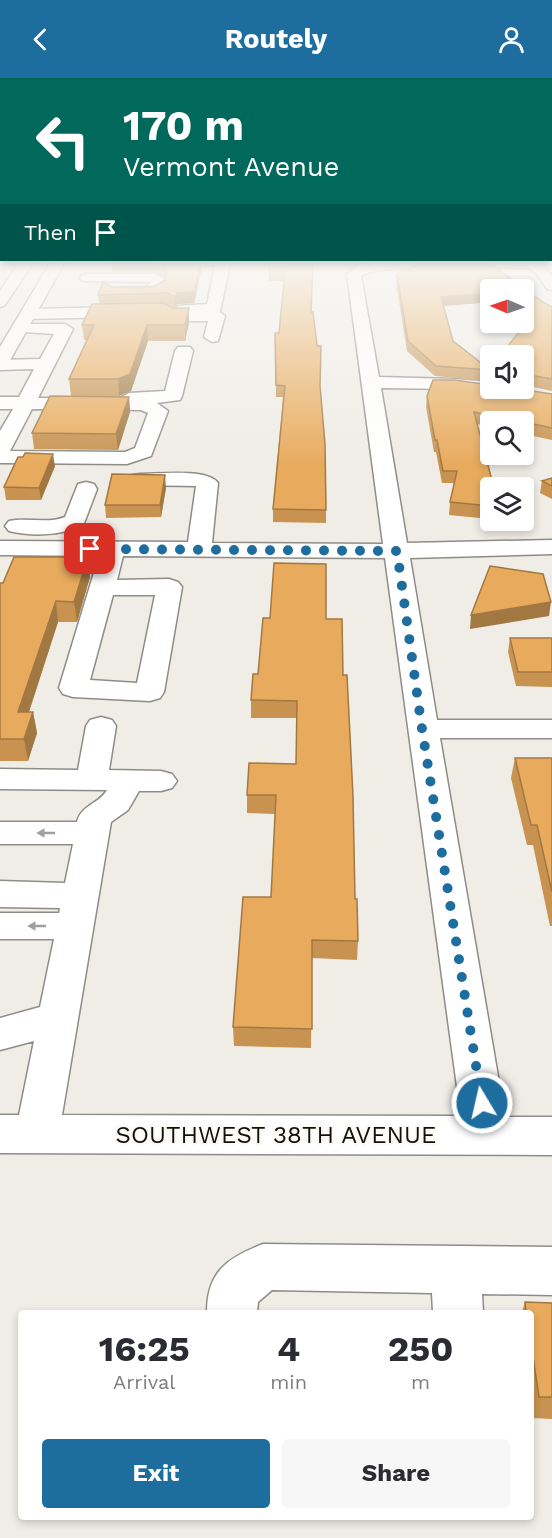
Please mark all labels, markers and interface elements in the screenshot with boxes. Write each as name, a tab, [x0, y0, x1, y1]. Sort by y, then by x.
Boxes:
icon: back	[24, 23, 57, 56]
text: Routely	[225, 23, 327, 55]
icon: person	[495, 23, 528, 56]
text: 170 m	[123, 101, 244, 150]
icon: left	[24, 102, 102, 180]
text: Vermont Avenue	[123, 151, 339, 183]
icon: arrive	[89, 216, 122, 249]
text: Then	[24, 220, 77, 245]
north arrow	[480, 279, 534, 333]
map controls	[480, 279, 534, 531]
button: sound	[480, 345, 534, 399]
button: search	[480, 411, 534, 465]
button: layers	[480, 477, 534, 531]
pin	[64, 523, 115, 574]
icon: arrive	[73, 532, 106, 565]
one-way arrow	[37, 828, 56, 838]
one-way arrow	[28, 921, 47, 931]
position arrow	[450, 1071, 514, 1135]
street label: SOUTHWEST 38TH AVENUE	[116, 1121, 436, 1149]
text: 16:25	[99, 1328, 190, 1370]
text: 4	[277, 1328, 300, 1370]
text: 250	[388, 1328, 453, 1370]
text: Arrival	[113, 1370, 175, 1394]
text: min	[270, 1370, 307, 1394]
text: m	[411, 1370, 430, 1394]
button: Exit	[42, 1439, 270, 1508]
button: Share	[282, 1439, 510, 1508]

